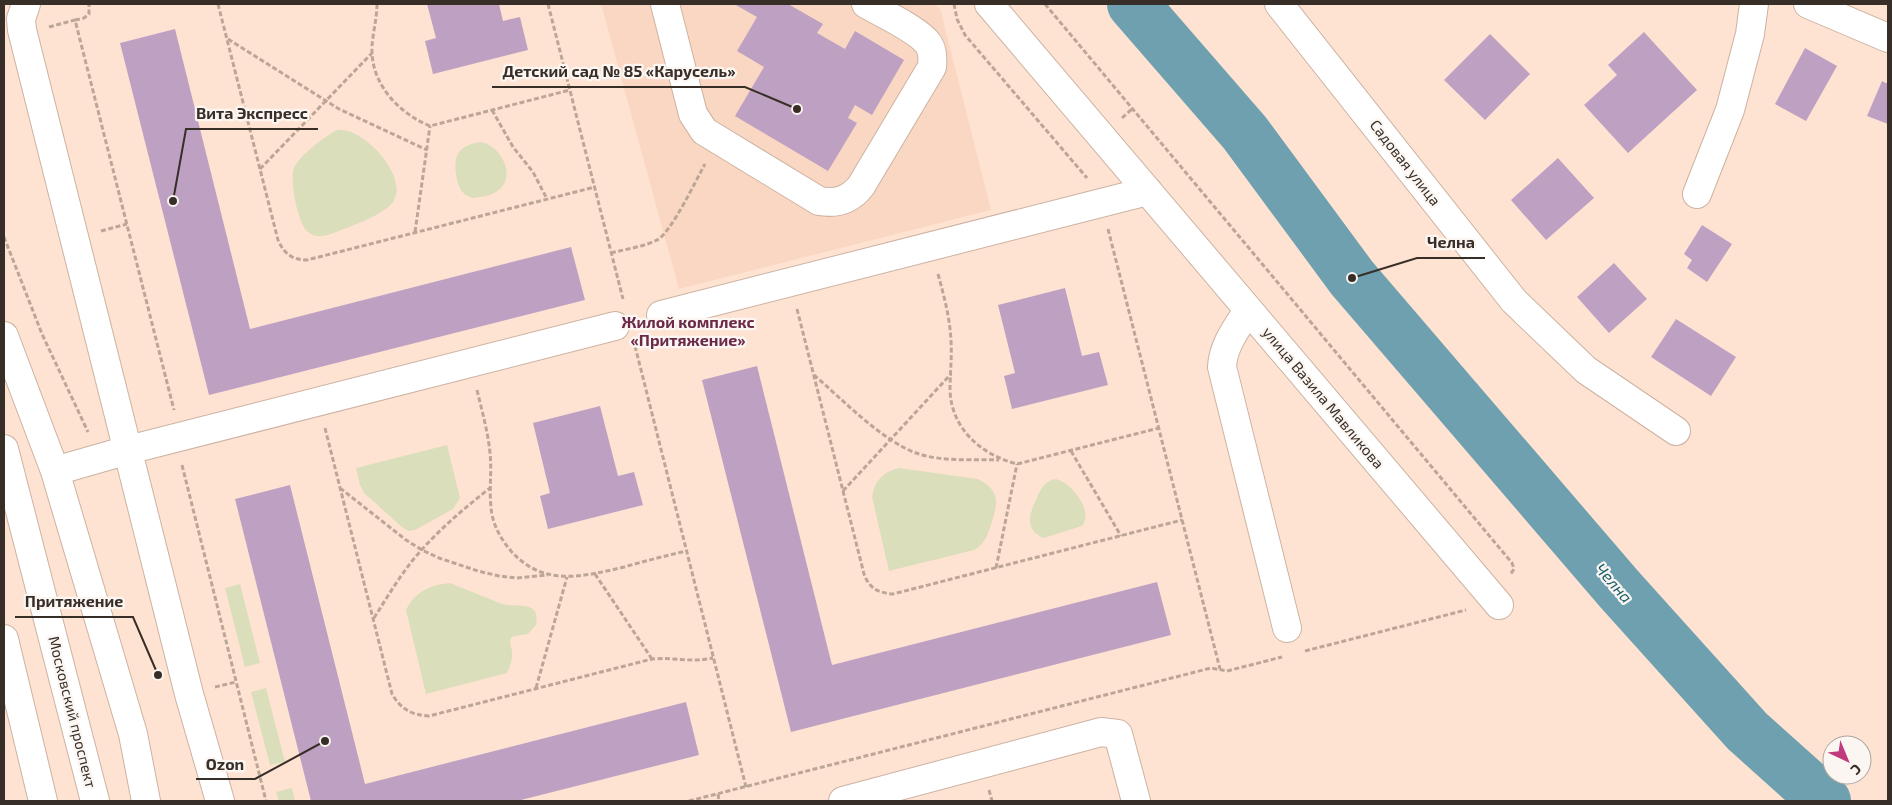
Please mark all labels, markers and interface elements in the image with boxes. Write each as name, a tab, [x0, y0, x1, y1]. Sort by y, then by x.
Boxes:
callout: Детский сад № 85 «Карусель»	[492, 56, 745, 87]
text: Детский сад № 85 «Карусель»	[503, 61, 736, 80]
callout: Вита Экспресс	[186, 98, 318, 129]
text: Вита Экспресс	[196, 103, 308, 122]
street label: Садовая улица	[1366, 116, 1445, 210]
callout: Челна	[1417, 227, 1485, 258]
text: Челна	[1427, 232, 1475, 251]
district label: Жилой комплекс «Притяжение»	[621, 312, 755, 349]
street label: улица Вазила Мавликова	[1258, 323, 1388, 472]
water label: Челна	[1592, 559, 1637, 606]
callout: Притяжение	[15, 586, 133, 617]
text: Притяжение	[25, 591, 123, 610]
street label: Московский проспект	[45, 634, 101, 789]
north arrow	[1822, 735, 1872, 785]
callout: Ozon	[196, 748, 255, 779]
text: Ozon	[206, 754, 244, 773]
text: С	[1848, 761, 1865, 779]

